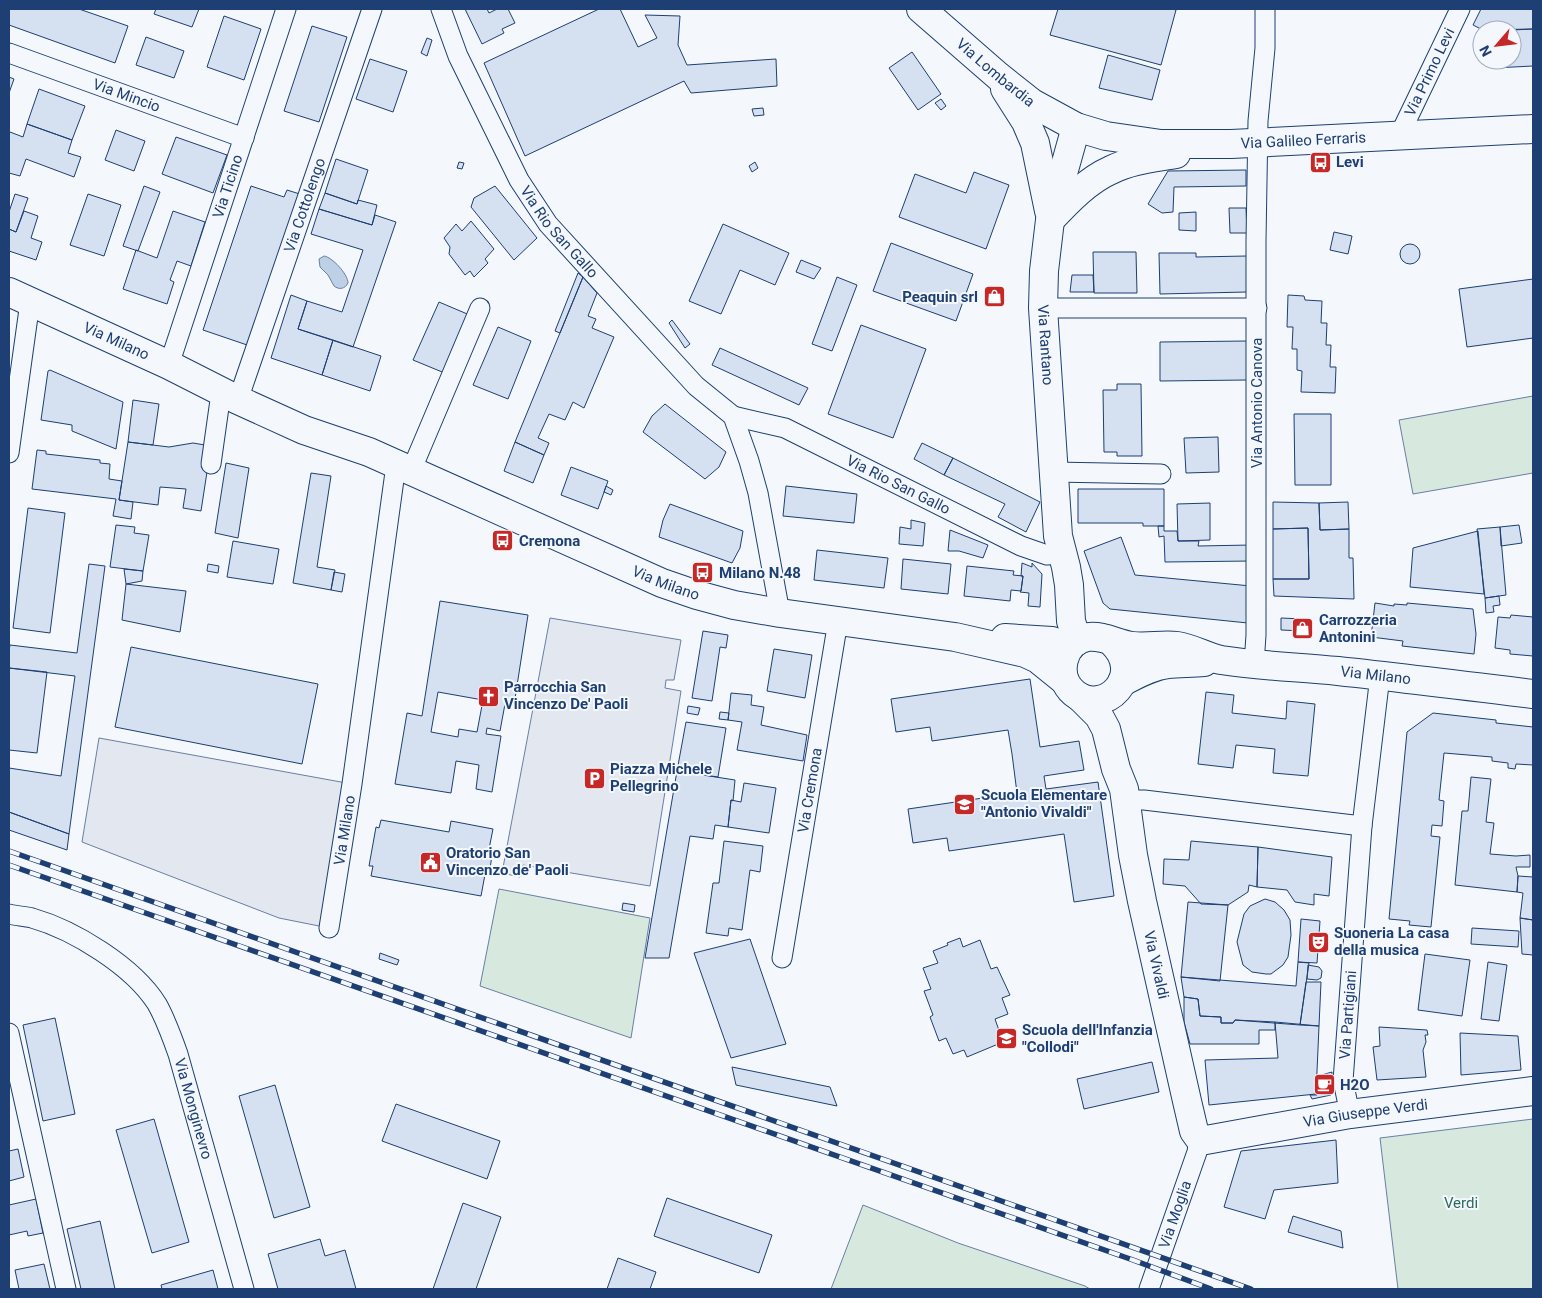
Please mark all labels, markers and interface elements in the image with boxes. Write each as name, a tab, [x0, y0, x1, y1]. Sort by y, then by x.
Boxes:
north arrow	[1472, 20, 1522, 70]
street label: Via Primo Levi	[1401, 25, 1459, 119]
street label: Via Lombardia	[953, 35, 1038, 111]
text: N	[1476, 43, 1495, 59]
street label: Via Mincio	[90, 75, 163, 116]
street label: Via Galileo Ferraris	[1240, 128, 1366, 153]
bus stop icon: Levi	[1308, 150, 1332, 174]
street label: Via Ticino	[209, 152, 247, 220]
place label: Levi	[1336, 153, 1364, 171]
street label: Via Cottolengo	[280, 156, 329, 255]
street label: Via Rio San Gallo	[516, 183, 602, 282]
shop icon: Peaquin srl	[982, 285, 1006, 309]
place label: Peaquin srl	[902, 288, 978, 306]
street label: Via Rantano	[1034, 304, 1057, 386]
street label: Via Milano	[81, 318, 152, 364]
street label: Via Antonio Canova	[1248, 338, 1266, 468]
street label: Via Rio San Gallo	[843, 451, 953, 518]
bus stop icon: Cremona	[491, 529, 515, 553]
place label: Cremona	[519, 532, 580, 550]
bus stop icon: Milano N.48	[691, 561, 715, 585]
street label: Via Milano	[629, 562, 702, 604]
place label: Milano N.48	[719, 564, 801, 582]
place label: Carrozzeria Antonini	[1319, 611, 1397, 646]
shop icon: Carrozzeria Antonini	[1291, 617, 1315, 641]
street label: Via Milano	[1340, 662, 1412, 688]
place label: Parrocchia San Vincenzo De' Paoli	[504, 678, 628, 713]
church icon: Parrocchia San Vincenzo De' Paoli	[476, 684, 500, 708]
street label: Via Cremona	[794, 746, 826, 834]
place label: Piazza Michele Pellegrino	[610, 760, 712, 795]
parking icon: Piazza Michele Pellegrino	[582, 766, 606, 790]
place label: Scuola Elementare "Antonio Vivaldi"	[981, 786, 1107, 821]
school or university icon: Scuola Elementare "Antonio Vivaldi"	[953, 792, 977, 816]
street label: Via Milano	[330, 794, 359, 867]
place label: Oratorio San Vincenzo de' Paoli	[446, 844, 569, 879]
public building icon: Oratorio San Vincenzo de' Paoli	[418, 850, 442, 874]
place label: Suoneria La casa della musica	[1334, 924, 1449, 959]
street label: Via Vivaldi	[1140, 929, 1173, 1001]
theatre icon: Suoneria La casa della musica	[1306, 930, 1330, 954]
street label: Via Partigiani	[1336, 970, 1360, 1060]
place label: Scuola dell'Infanzia "Collodi"	[1022, 1021, 1153, 1056]
school or university icon: Scuola dell'Infanzia "Collodi"	[994, 1027, 1018, 1051]
street label: Via Monginevro	[171, 1056, 216, 1161]
cafe icon: H2O	[1312, 1073, 1336, 1097]
place label: H2O	[1340, 1076, 1370, 1094]
street label: Via Giuseppe Verdi	[1302, 1095, 1429, 1131]
street label: Via Moglia	[1155, 1178, 1195, 1251]
park label: Verdi	[1444, 1194, 1478, 1212]

